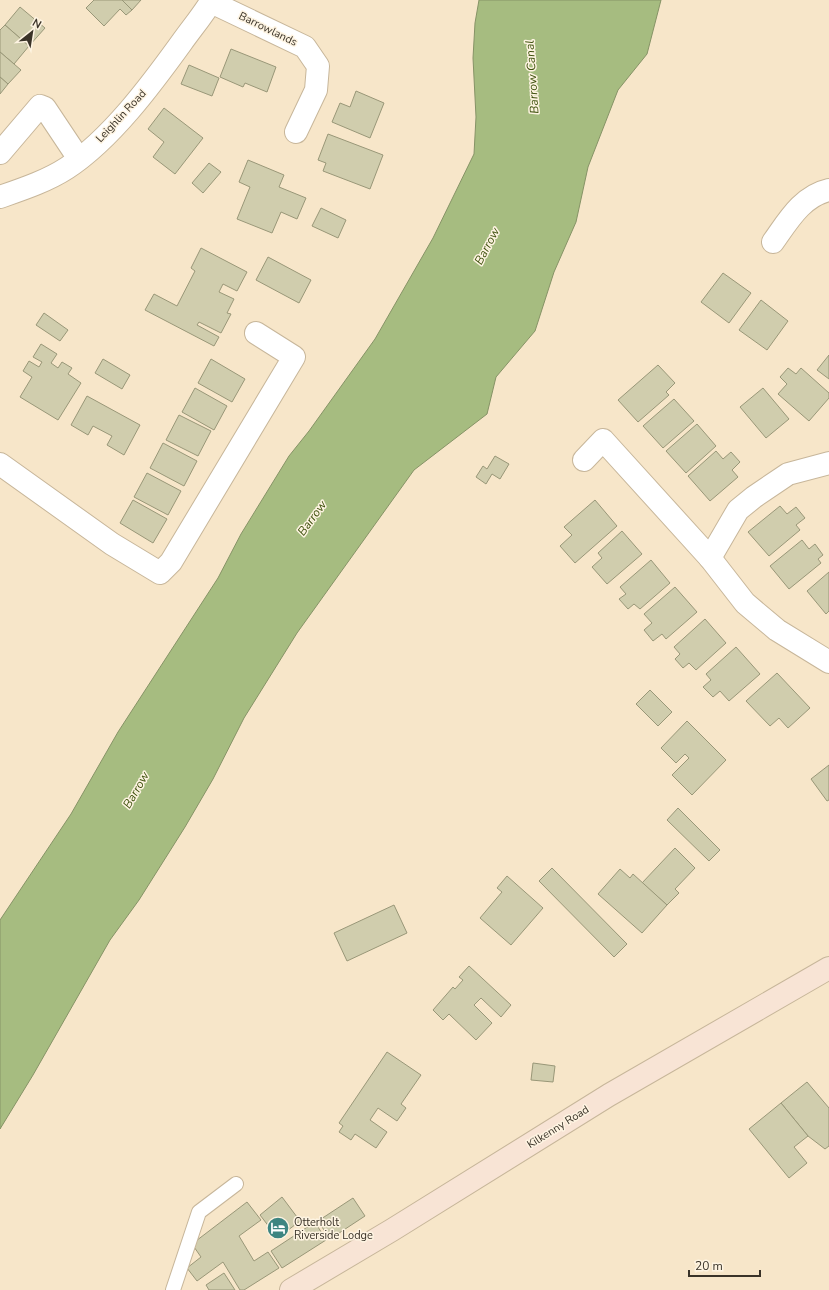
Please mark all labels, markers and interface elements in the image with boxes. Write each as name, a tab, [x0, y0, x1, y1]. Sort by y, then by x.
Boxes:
street label: Barrowlands	[236, 8, 300, 50]
north arrow	[12, 12, 52, 52]
text: N	[29, 15, 44, 32]
water label: Barrow Canal	[521, 39, 543, 114]
street label: Leighlin Road	[92, 86, 150, 146]
water label: Barrow	[471, 224, 504, 267]
water label: Barrow	[294, 497, 331, 539]
water label: Barrow	[119, 768, 153, 811]
street label: Kilkenny Road	[524, 1102, 592, 1152]
hotel icon: Otterholt Riverside Lodge	[265, 1215, 291, 1241]
place label: Otterholt Riverside Lodge	[294, 1215, 373, 1243]
scale bar	[689, 1252, 760, 1278]
text: 20 m	[695, 1258, 723, 1274]

